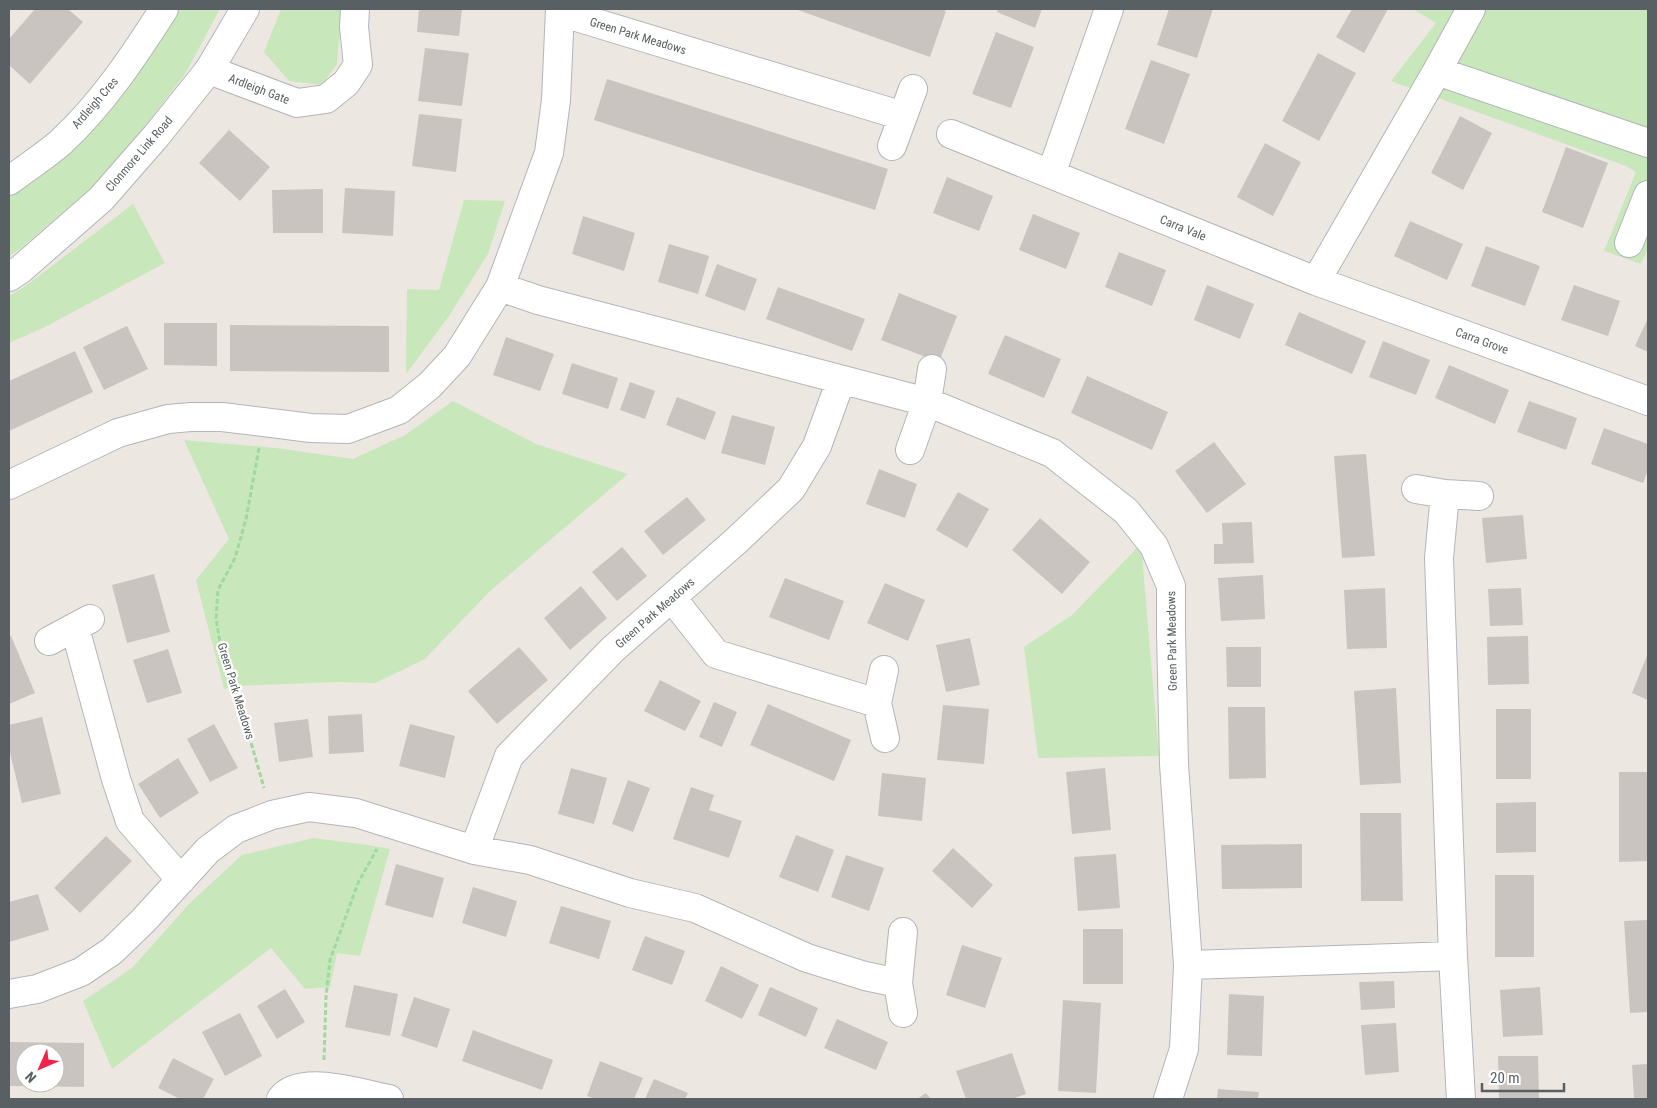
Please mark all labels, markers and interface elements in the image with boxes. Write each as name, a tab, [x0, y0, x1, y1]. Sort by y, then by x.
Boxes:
street label: Green Park Meadows	[588, 15, 688, 57]
street label: Ardleigh Gate	[227, 71, 292, 107]
street label: Ardleigh Cres	[69, 74, 121, 132]
street label: Clonmore Link Road	[103, 114, 175, 194]
street label: Carra Vale	[1158, 212, 1209, 244]
street label: Carra Grove	[1454, 325, 1511, 357]
street label: Green Park Meadows	[613, 575, 697, 651]
street label: Green Park Meadows	[1164, 591, 1180, 691]
street label: Green Park Meadows	[215, 641, 257, 741]
north arrow	[15, 1043, 65, 1093]
scale bar	[1482, 1060, 1564, 1092]
text: N	[22, 1069, 39, 1086]
text: 20 m	[1490, 1069, 1520, 1087]

